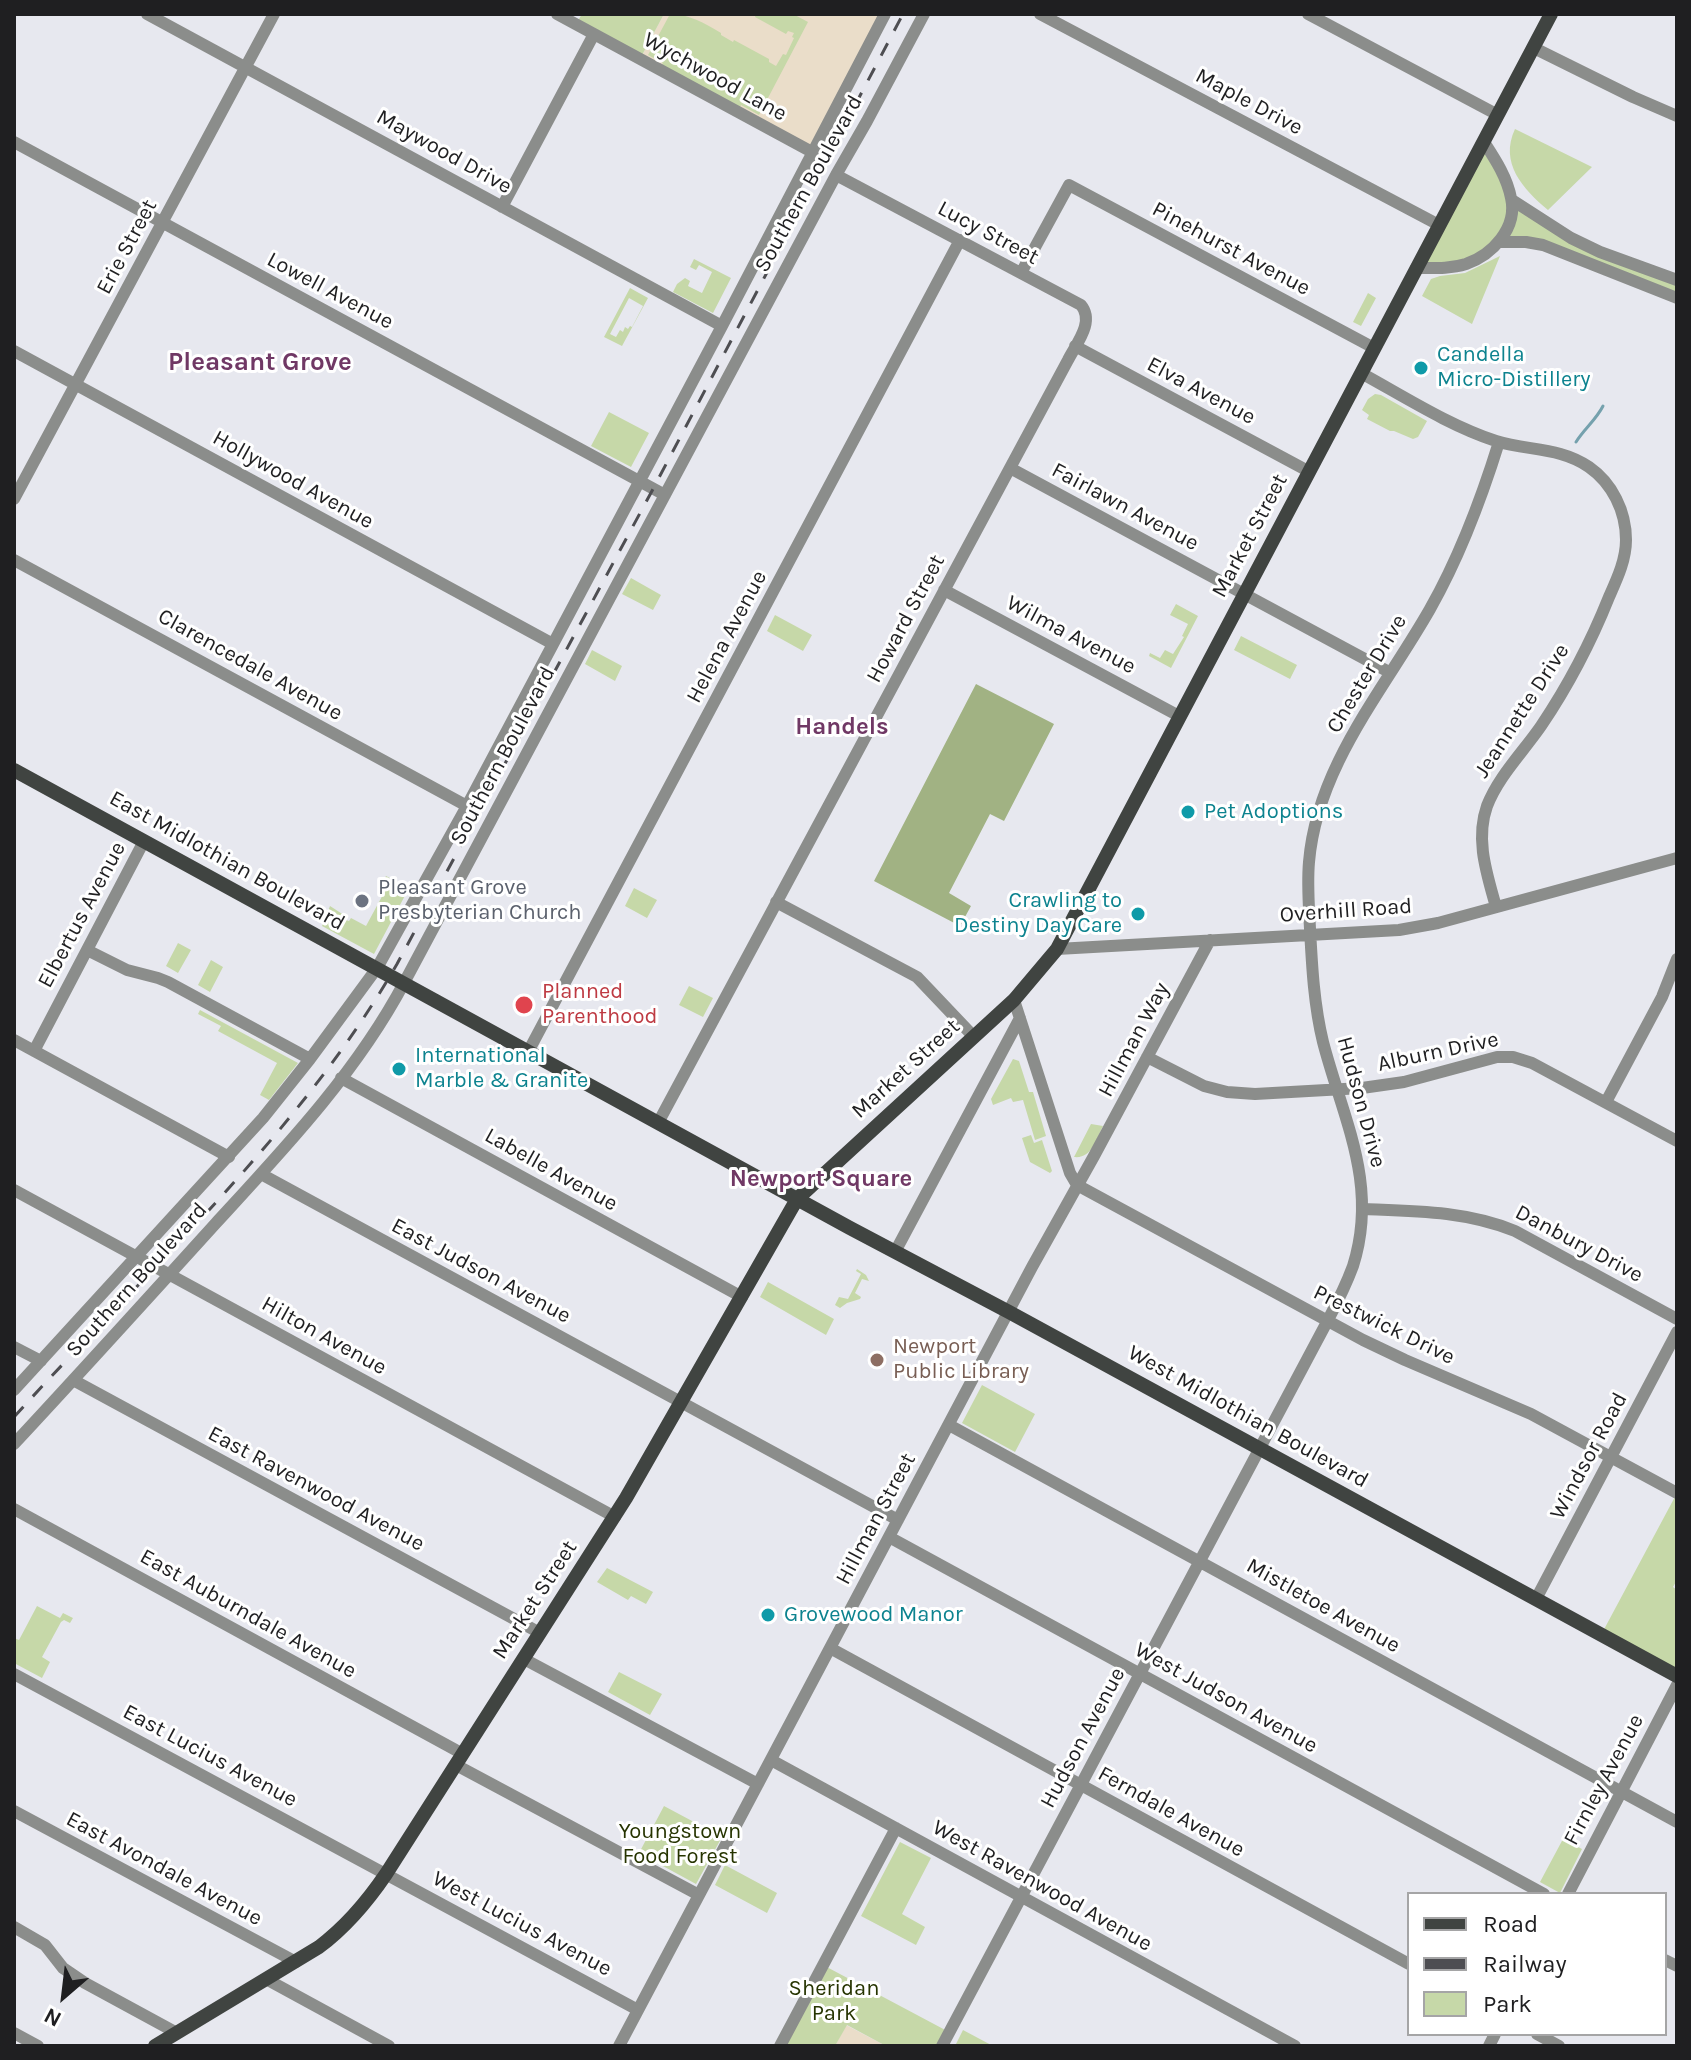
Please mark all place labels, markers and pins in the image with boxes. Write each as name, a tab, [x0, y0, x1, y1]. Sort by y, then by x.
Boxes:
place label: Candella Micro-Distillery	[1437, 342, 1590, 394]
marker: Candella Micro-Distillery	[1412, 359, 1430, 377]
place label: Pet Adoptions	[1204, 799, 1343, 825]
marker: Pet Adoptions	[1179, 803, 1197, 821]
place label: Pleasant Grove Presbyterian Church	[378, 875, 582, 926]
place label: Crawling to Destiny Day Care	[954, 888, 1122, 940]
marker: Pleasant Grove Presbyterian Church	[353, 892, 371, 910]
marker: Crawling to Destiny Day Care	[1129, 905, 1147, 923]
place label: Planned Parenthood	[542, 979, 657, 1030]
marker: Planned Parenthood	[513, 994, 535, 1016]
place label: International Marble & Granite	[415, 1043, 588, 1094]
marker: International Marble & Granite	[390, 1060, 408, 1078]
place label: Newport Public Library	[893, 1334, 1029, 1386]
marker: Newport Public Library	[868, 1351, 886, 1369]
place label: Grovewood Manor	[784, 1602, 963, 1628]
marker: Grovewood Manor	[759, 1606, 777, 1624]

